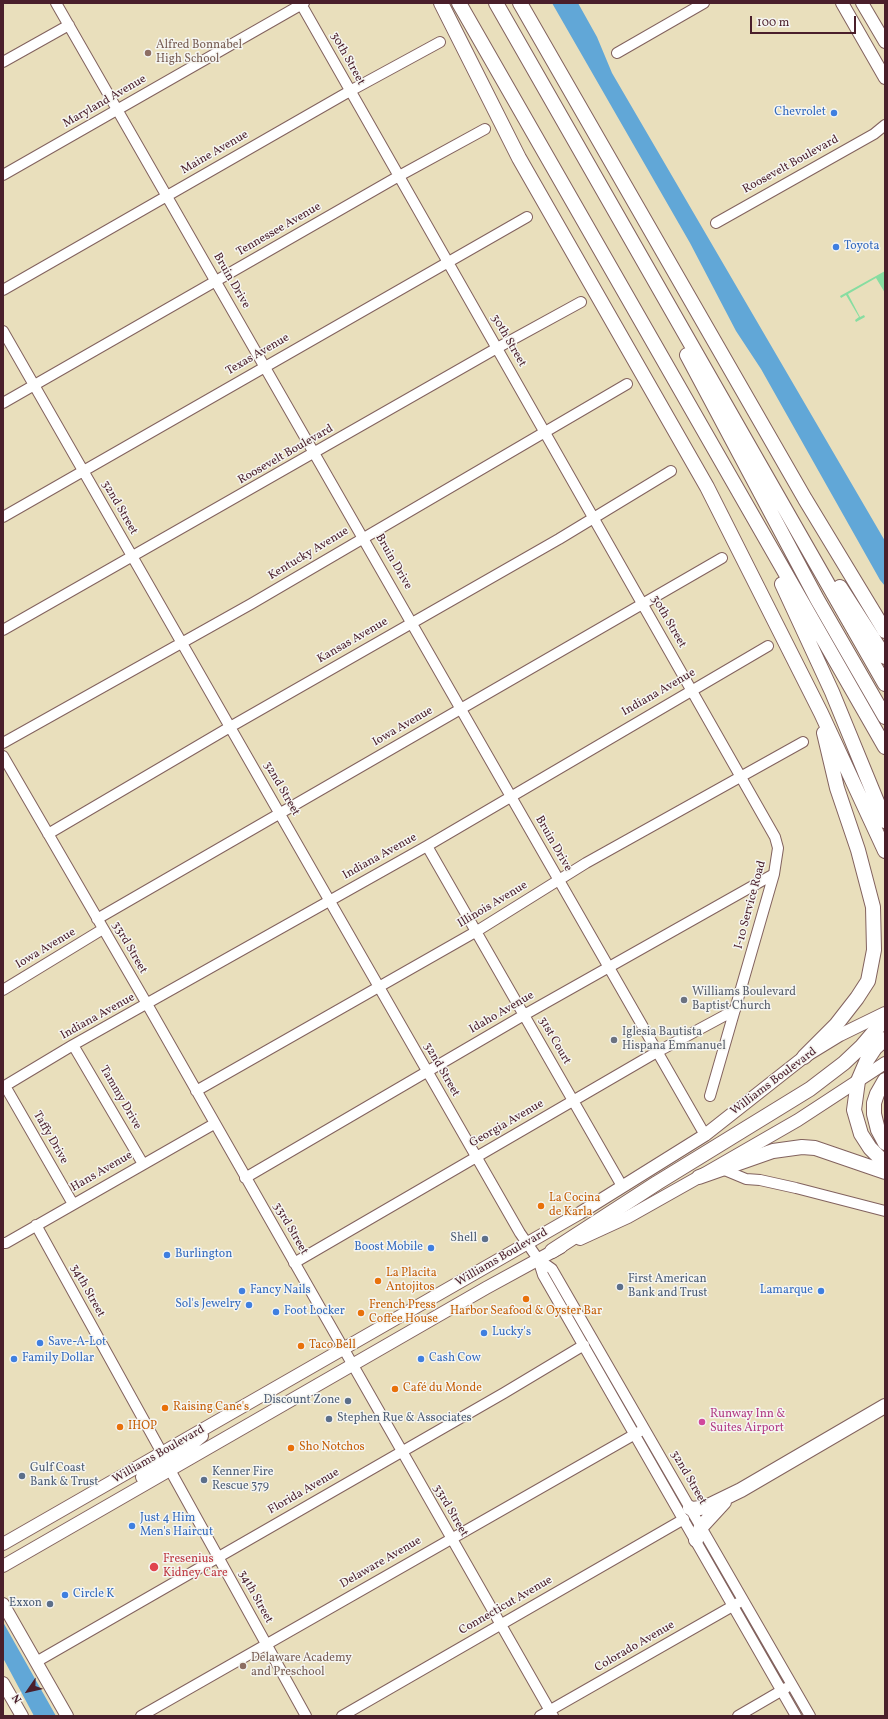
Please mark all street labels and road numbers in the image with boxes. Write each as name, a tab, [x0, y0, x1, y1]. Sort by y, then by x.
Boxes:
street label: 30th Street	[327, 30, 367, 88]
street label: Maryland Avenue	[61, 72, 149, 132]
street label: Maine Avenue	[179, 128, 251, 178]
street label: Roosevelt Boulevard	[741, 133, 841, 197]
street label: Tennessee Avenue	[234, 200, 324, 260]
street label: Bruin Drive	[209, 251, 253, 311]
street label: 30th Street	[487, 312, 529, 370]
street label: Texas Avenue	[224, 331, 292, 379]
street label: Roosevelt Boulevard	[236, 422, 336, 488]
street label: 32nd Street	[98, 478, 140, 538]
street label: Kentucky Avenue	[266, 524, 352, 584]
street label: Bruin Drive	[371, 532, 415, 592]
street label: 30th Street	[647, 593, 689, 651]
street label: Kansas Avenue	[315, 615, 391, 667]
street label: Indiana Avenue	[620, 666, 698, 720]
street label: Iowa Avenue	[370, 704, 436, 750]
street label: 32nd Street	[260, 759, 302, 819]
street label: Bruin Drive	[531, 814, 575, 874]
street label: Indiana Avenue	[340, 831, 420, 883]
street label: I-10 Service Road	[732, 859, 770, 951]
street label: Illinois Avenue	[455, 878, 531, 932]
street label: 33rd Street	[108, 919, 150, 977]
street label: Iowa Avenue	[13, 925, 79, 973]
street label: Idaho Avenue	[467, 989, 537, 1037]
street label: Indiana Avenue	[58, 991, 138, 1043]
street label: 31st Court	[535, 1015, 573, 1067]
street label: 32nd Street	[420, 1040, 462, 1100]
street label: Williams Boulevard	[728, 1045, 820, 1119]
street label: Tammy Drive	[96, 1064, 144, 1132]
street label: Georgia Avenue	[467, 1097, 547, 1151]
street label: Taffy Drive	[29, 1109, 71, 1167]
street label: Hans Avenue	[69, 1149, 135, 1195]
street label: 33rd Street	[269, 1200, 311, 1258]
street label: Williams Boulevard	[453, 1226, 551, 1290]
street label: 34th Street	[67, 1262, 107, 1320]
street label: Williams Boulevard	[110, 1423, 208, 1487]
street label: 32nd Street	[667, 1448, 709, 1508]
street label: Florida Avenue	[266, 1466, 342, 1518]
street label: 33rd Street	[429, 1482, 471, 1540]
street label: Delaware Avenue	[338, 1534, 424, 1592]
street label: 34th Street	[235, 1568, 275, 1626]
street label: Connecticut Avenue	[457, 1573, 555, 1639]
street label: Colorado Avenue	[592, 1618, 678, 1676]

